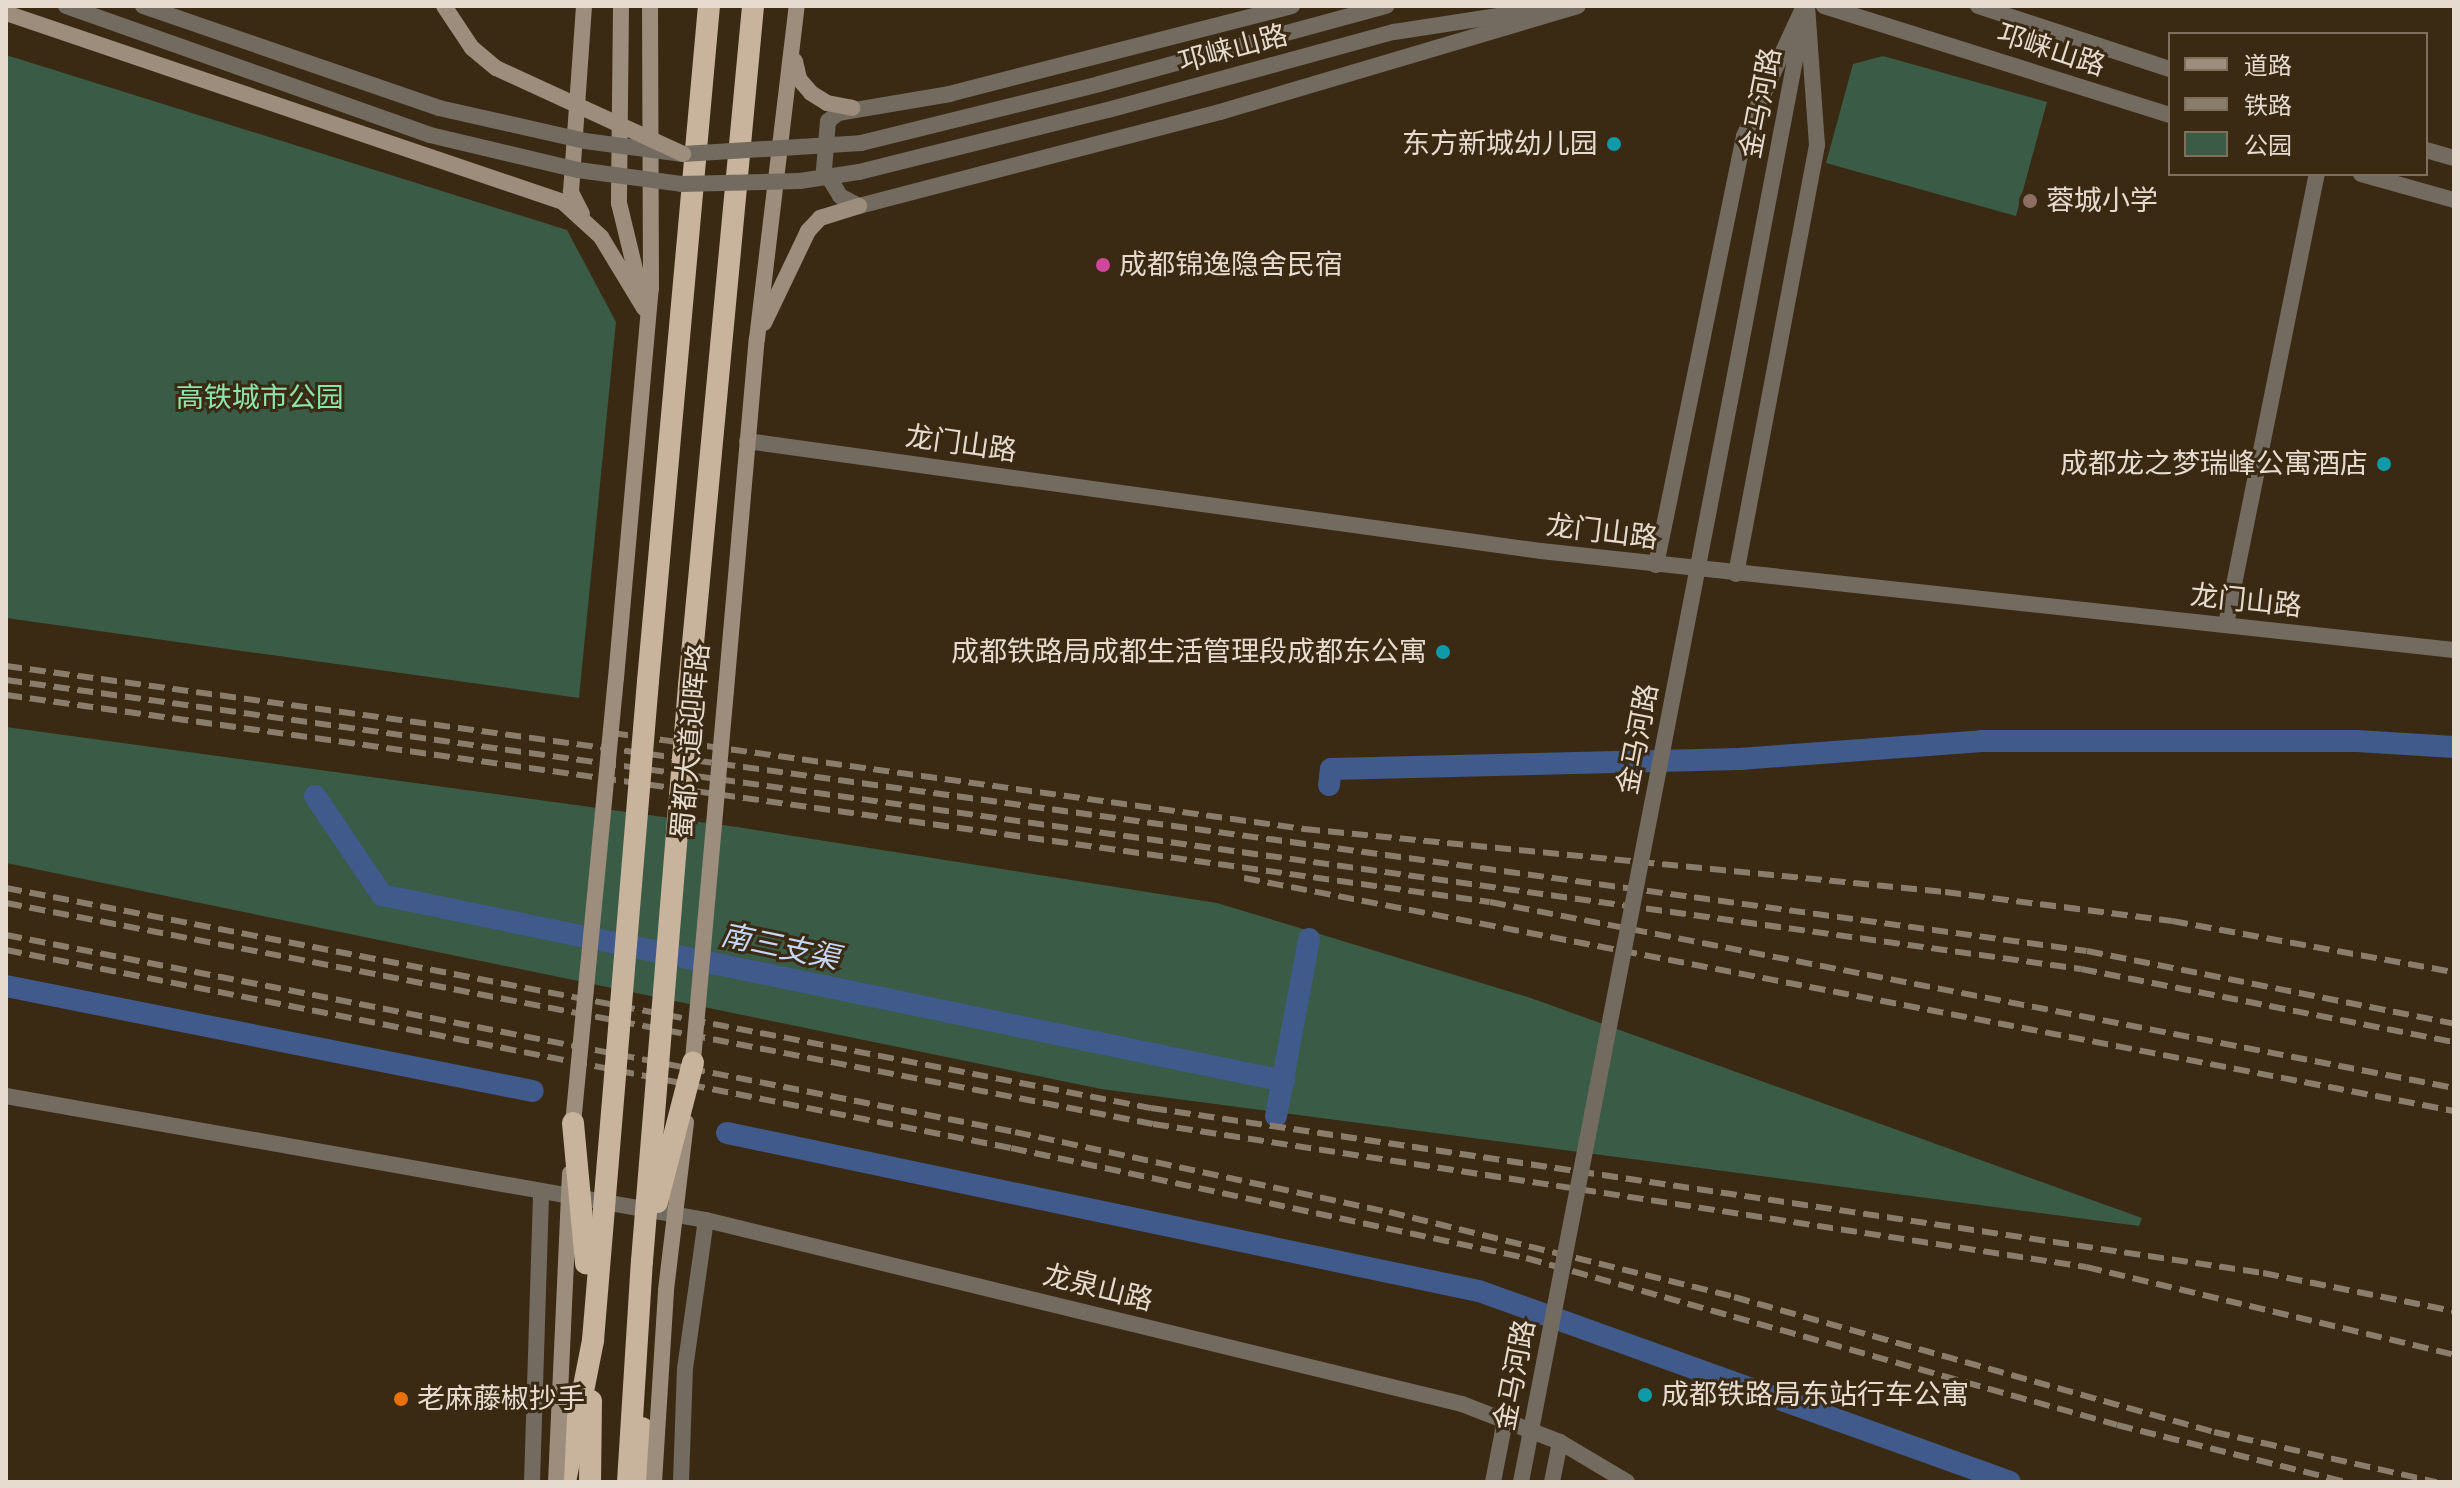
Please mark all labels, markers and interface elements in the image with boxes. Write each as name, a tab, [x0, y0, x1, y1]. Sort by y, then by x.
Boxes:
street label: 邛崃山路	[1993, 17, 2109, 83]
street label: 邛崃山路	[1175, 18, 1291, 80]
legend	[2168, 32, 2428, 176]
street label: 金马河路	[1734, 45, 1788, 161]
text: 道路	[2244, 48, 2292, 83]
text: 铁路	[2244, 88, 2292, 123]
place label: 东方新城幼儿园	[1402, 127, 1598, 161]
text: 公园	[2244, 128, 2292, 163]
marker: 东方新城幼儿园	[1605, 135, 1623, 153]
place label: 蓉城小学	[2046, 184, 2158, 218]
marker: 蓉城小学	[2021, 192, 2039, 210]
place label: 成都锦逸隐舍民宿	[1119, 248, 1343, 282]
marker: 成都锦逸隐舍民宿	[1094, 256, 1112, 274]
park label: 高铁城市公园	[176, 381, 344, 415]
street label: 龙门山路	[903, 420, 1019, 468]
place label: 成都龙之梦瑞峰公寓酒店	[2060, 447, 2368, 481]
marker: 成都龙之梦瑞峰公寓酒店	[2375, 455, 2393, 473]
street label: 龙门山路	[1544, 509, 1660, 555]
street label: 龙门山路	[2189, 578, 2303, 624]
place label: 成都铁路局成都生活管理段成都东公寓	[951, 635, 1427, 669]
street label: 蜀都大道迎晖路	[666, 642, 716, 840]
marker: 成都铁路局成都生活管理段成都东公寓	[1434, 643, 1452, 661]
street label: 金马河路	[1611, 681, 1665, 797]
water label: 南三支渠	[718, 917, 842, 977]
street label: 龙泉山路	[1040, 1258, 1156, 1318]
street label: 金马河路	[1488, 1317, 1542, 1433]
place label: 成都铁路局东站行车公寓	[1661, 1378, 1969, 1412]
place label: 老麻藤椒抄手	[417, 1382, 585, 1416]
marker: 成都铁路局东站行车公寓	[1636, 1386, 1654, 1404]
marker: 老麻藤椒抄手	[392, 1390, 410, 1408]

